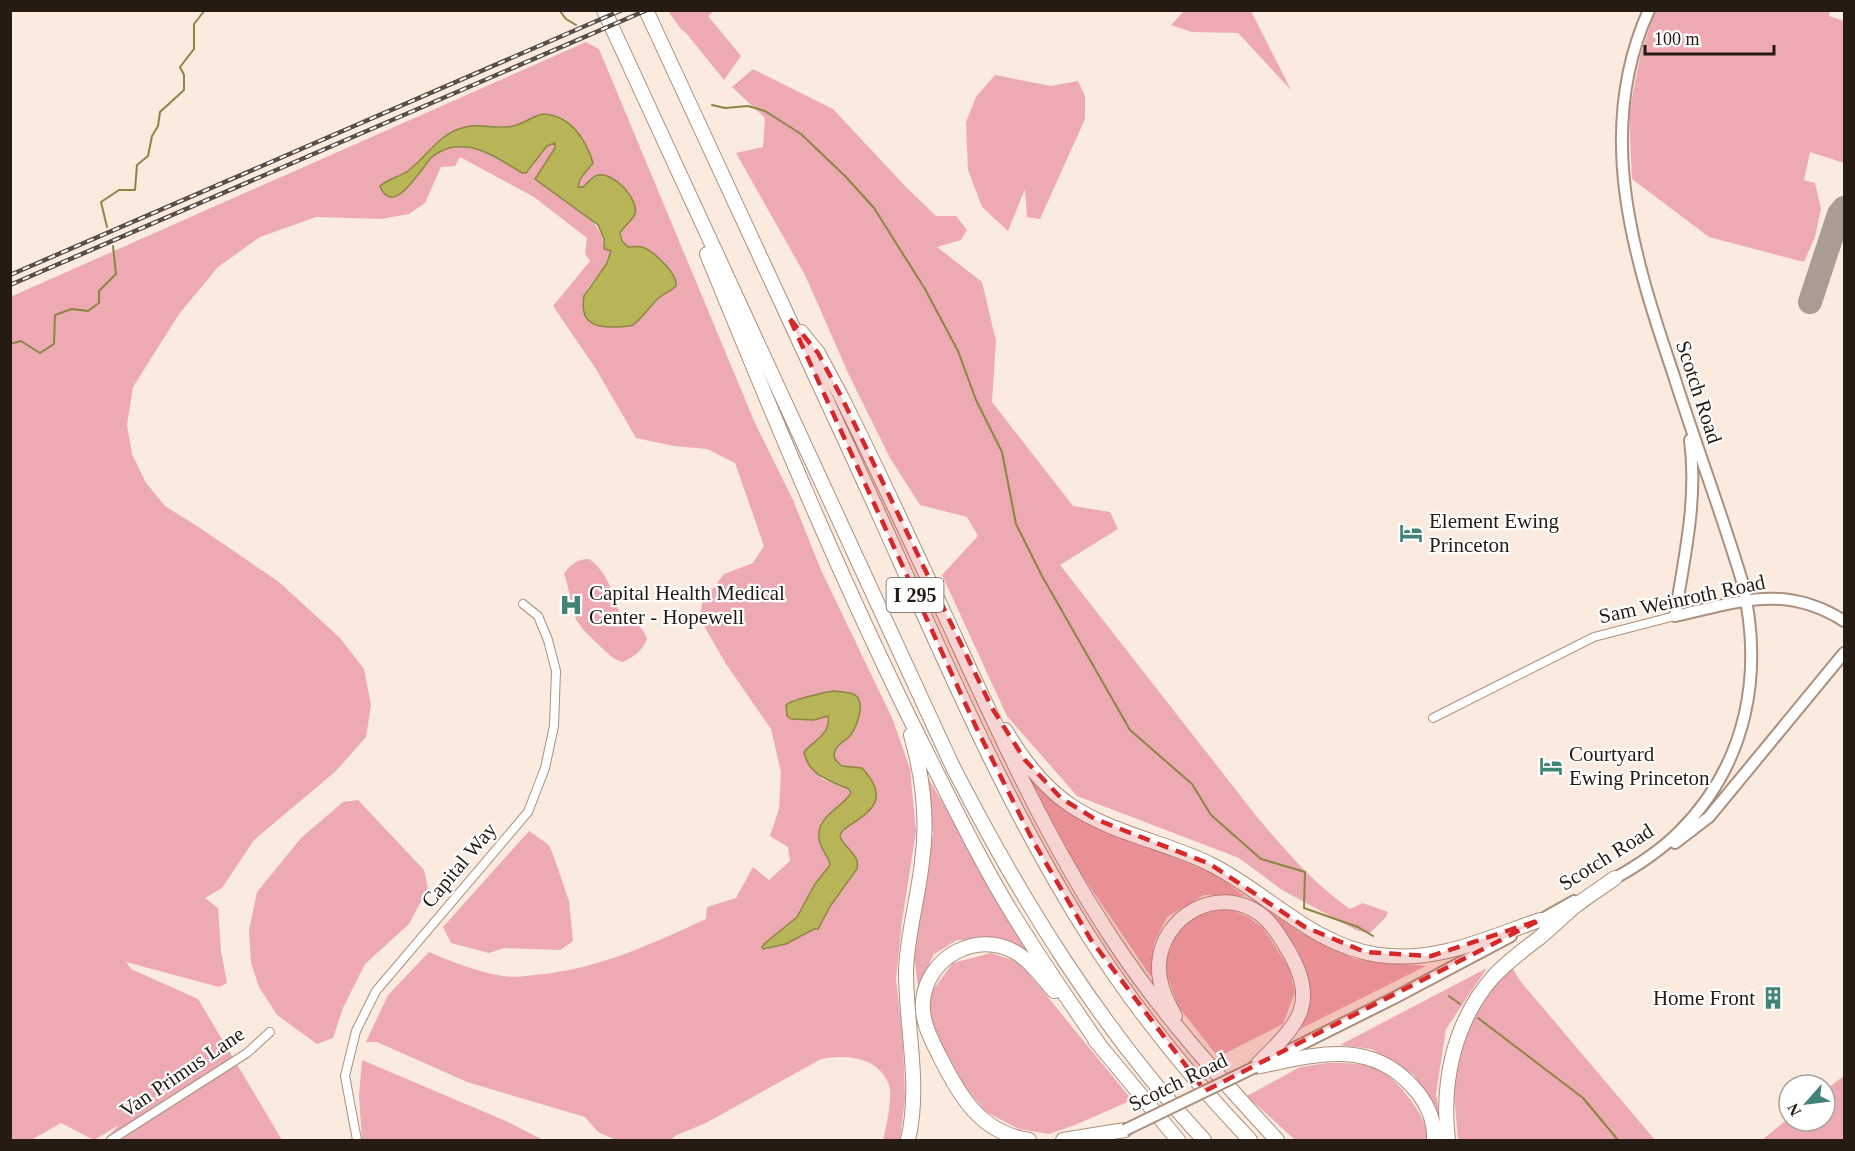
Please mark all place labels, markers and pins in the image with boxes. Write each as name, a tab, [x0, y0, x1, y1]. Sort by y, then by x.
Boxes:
place label: Element Ewing Princeton	[1429, 509, 1560, 557]
hotel icon: Element Ewing Princeton	[1398, 520, 1424, 546]
place label: Capital Health Medical Center - Hopewell	[589, 581, 785, 629]
hospital icon: Capital Health Medical Center - Hopewell	[558, 592, 584, 618]
place label: Courtyard Ewing Princeton	[1569, 742, 1710, 790]
hotel icon: Courtyard Ewing Princeton	[1538, 753, 1564, 779]
building icon: Home Front	[1760, 985, 1786, 1011]
place label: Home Front	[1653, 986, 1755, 1010]

